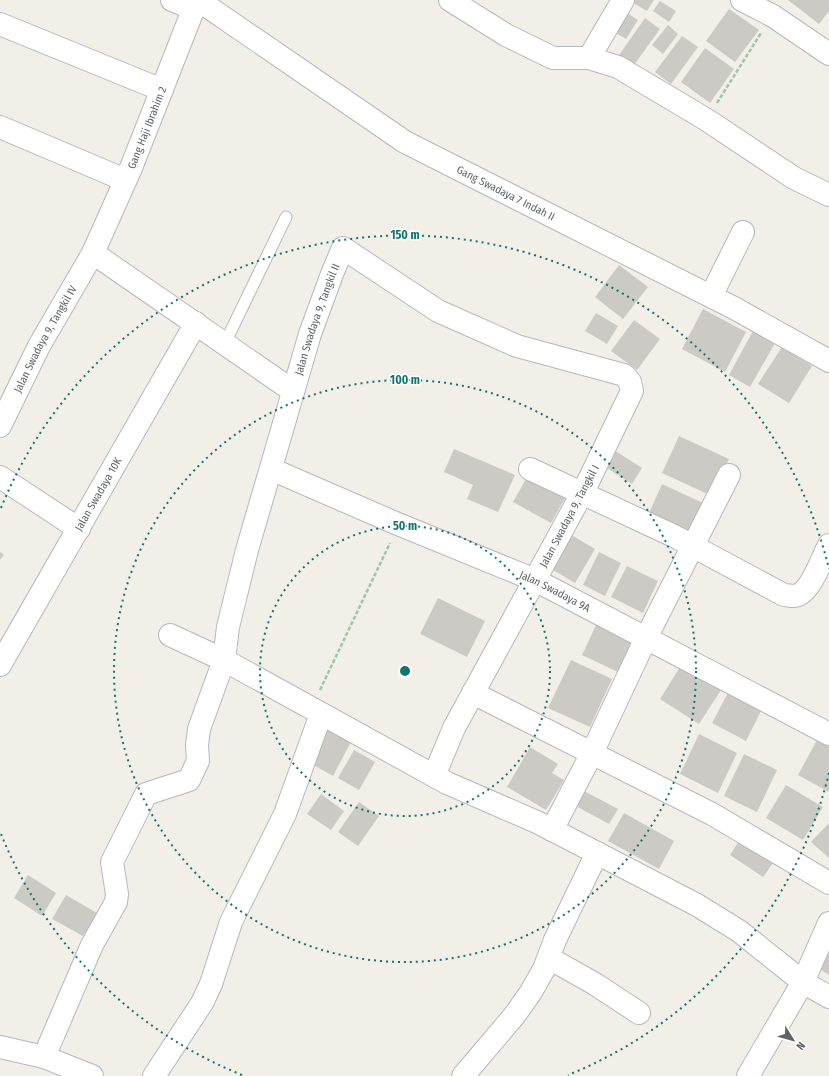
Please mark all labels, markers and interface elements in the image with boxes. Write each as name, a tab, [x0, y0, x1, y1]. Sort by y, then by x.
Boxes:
street label: Gang Haji Ibrahim 2	[125, 85, 169, 171]
street label: Gang Swadaya 7 Indah II	[454, 163, 557, 224]
text: 150 m	[390, 228, 420, 242]
street label: Jalan Swadaya 9, Tangkil II	[292, 262, 343, 377]
street label: Jalan Swadaya 9, Tangkil IV	[11, 283, 80, 395]
text: 100 m	[390, 373, 420, 387]
street label: Jalan Swadaya 10K	[72, 455, 125, 533]
street label: Jalan Swadaya 9, Tangkil I	[537, 463, 602, 570]
text: 50 m	[393, 519, 417, 533]
street label: Jalan Swadaya 9A	[517, 568, 592, 615]
centre of rings	[398, 664, 412, 678]
north arrow	[773, 1020, 813, 1060]
text: N	[793, 1039, 808, 1052]

